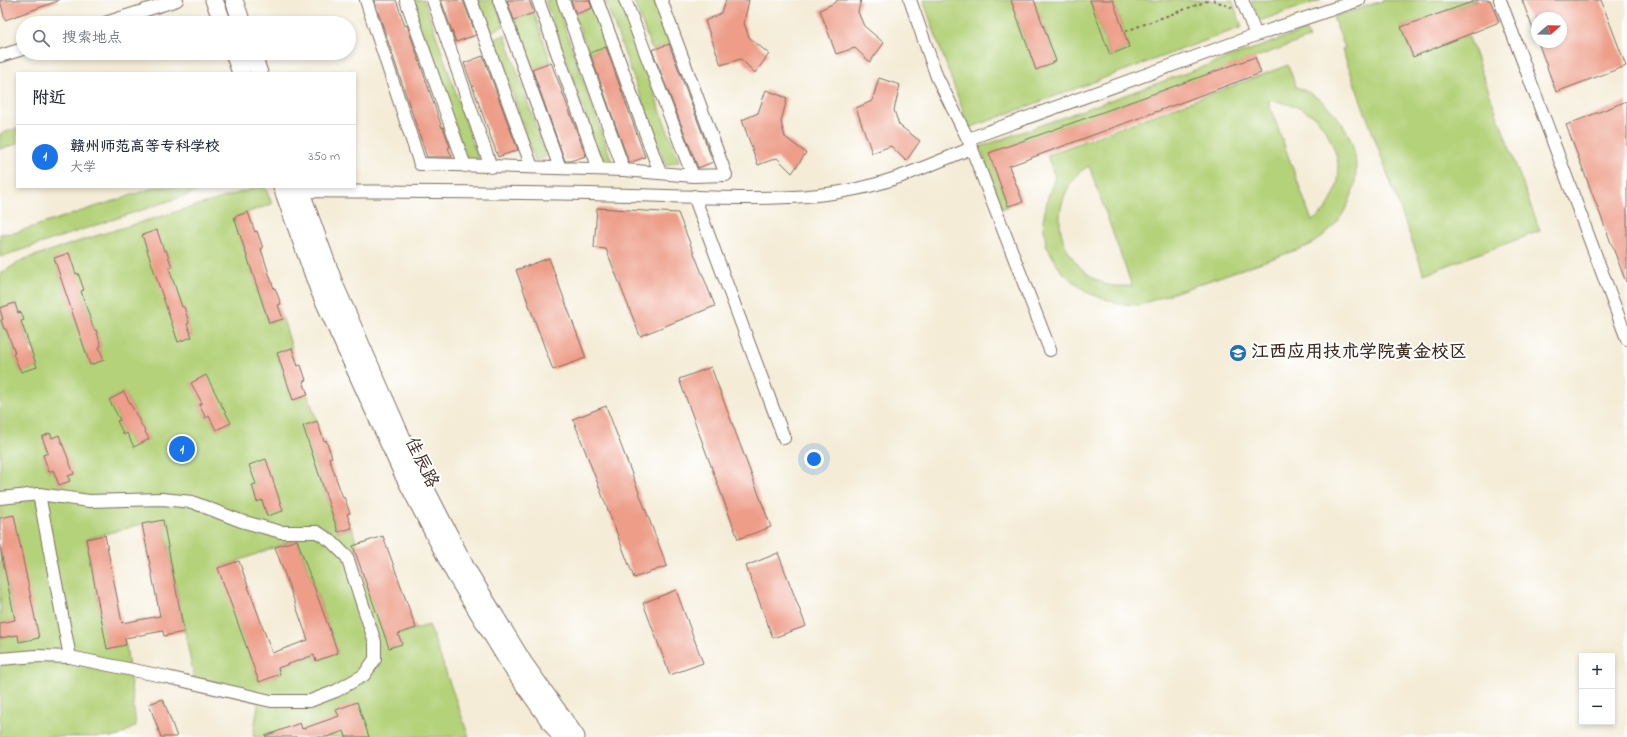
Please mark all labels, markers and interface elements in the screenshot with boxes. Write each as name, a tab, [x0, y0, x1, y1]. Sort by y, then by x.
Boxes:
north arrow	[1531, 12, 1567, 48]
search box	[16, 16, 356, 60]
icon: search	[30, 27, 52, 49]
text: 搜索地点	[62, 27, 122, 49]
text: 附近	[32, 86, 66, 111]
text: 赣州师范高等专科学校	[70, 136, 220, 158]
text: 1	[43, 147, 47, 166]
text: 350 m	[308, 147, 340, 166]
text: 大学	[70, 158, 96, 177]
place label: 江西应用技术学院黄金校区	[1251, 340, 1467, 366]
school or university icon: 江西应用技术学院黄金校区	[1228, 343, 1248, 363]
street label: 佳辰路	[397, 433, 445, 493]
pin: 1	[169, 434, 195, 464]
your location	[804, 449, 824, 469]
map controls	[1579, 653, 1615, 725]
button: +	[1579, 653, 1615, 689]
button: −	[1579, 689, 1615, 725]

